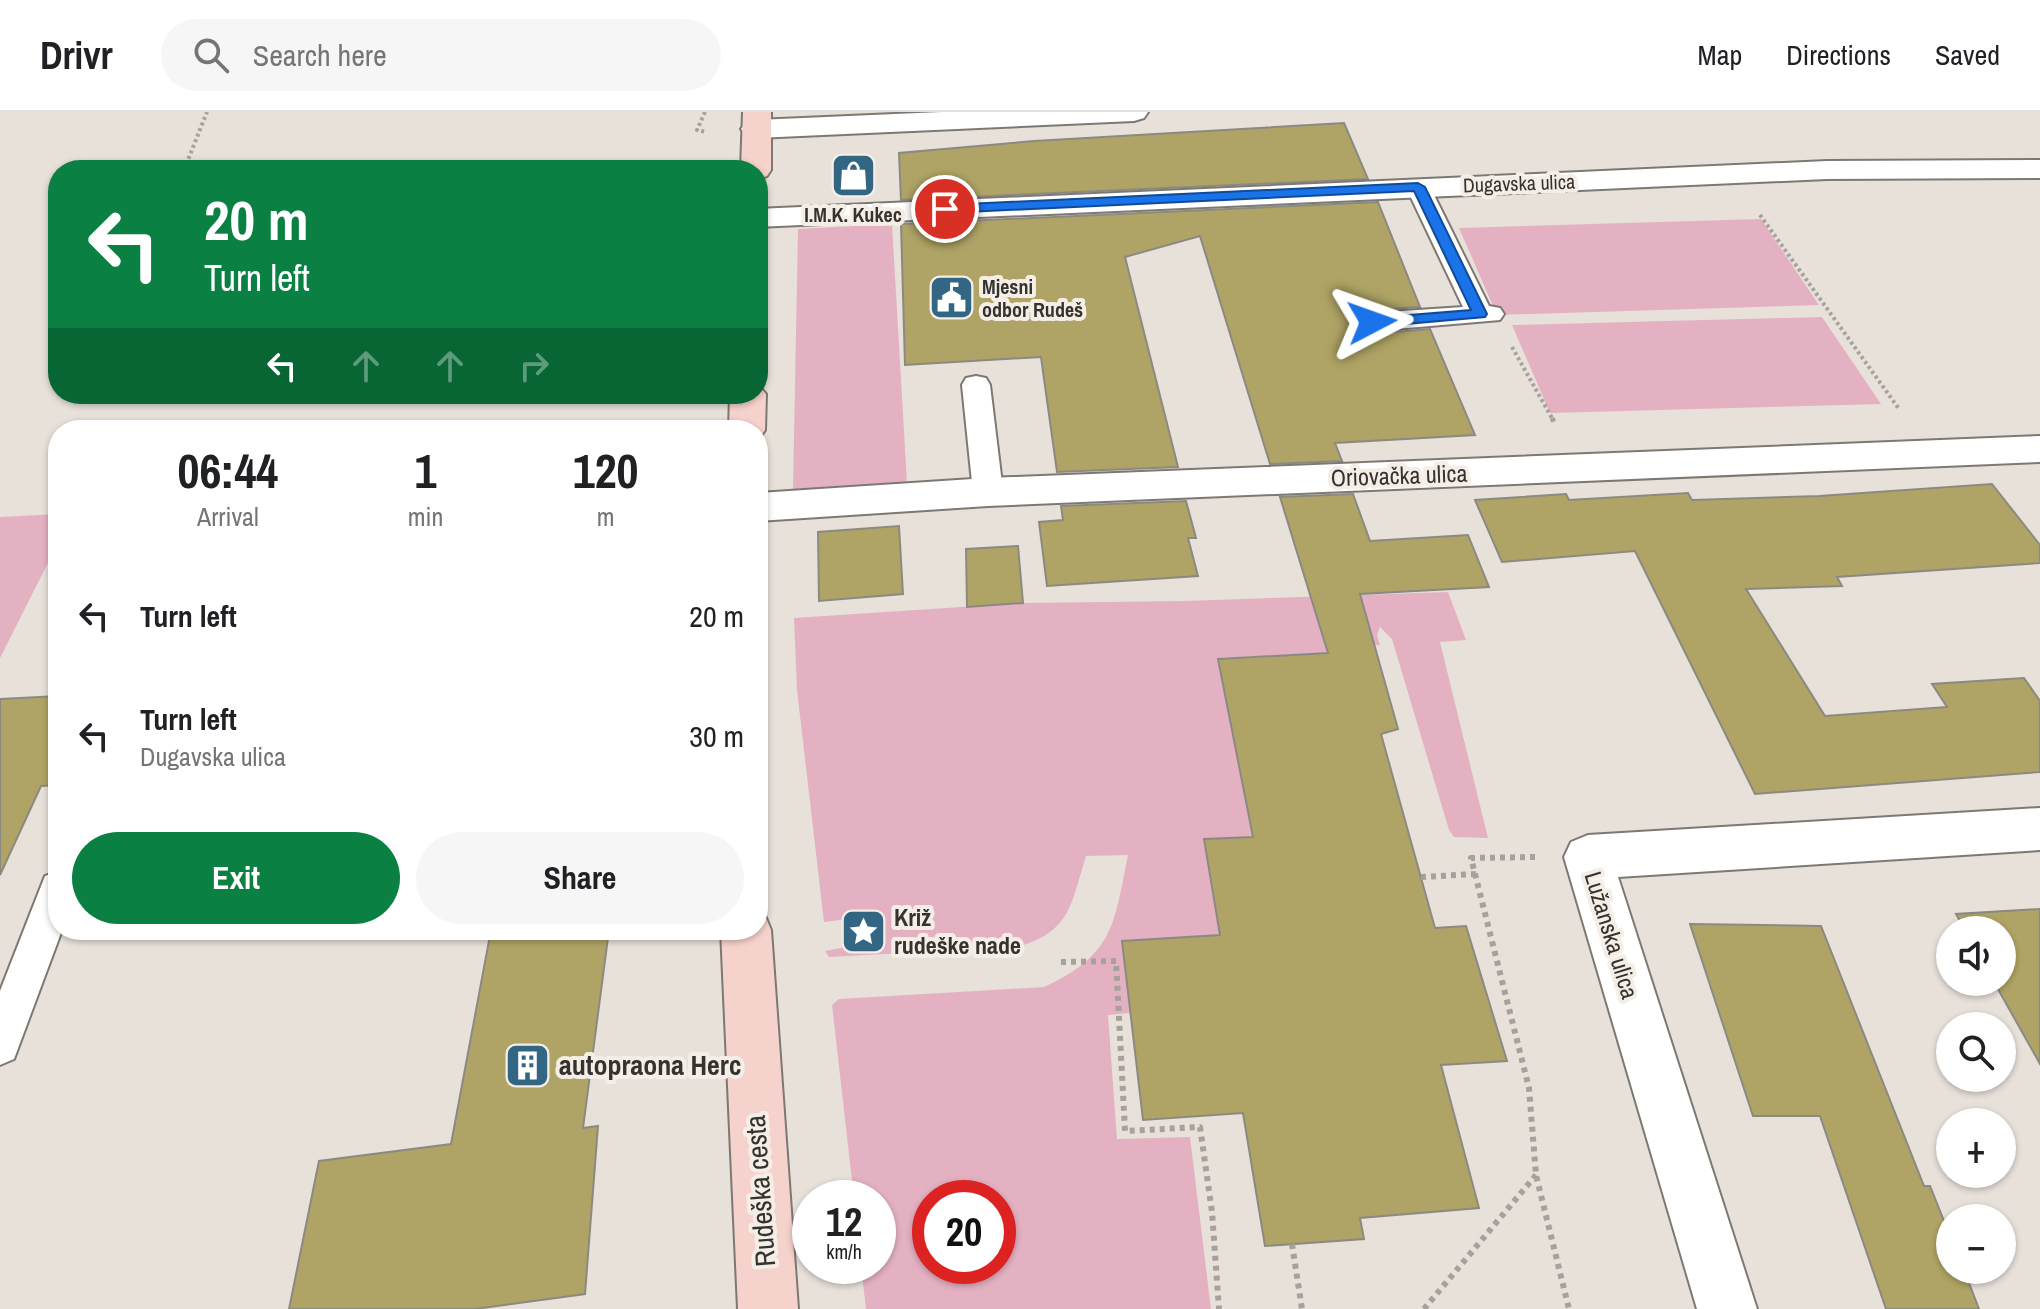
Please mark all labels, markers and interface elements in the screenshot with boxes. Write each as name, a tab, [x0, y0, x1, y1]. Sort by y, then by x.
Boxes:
search box	[161, 19, 721, 91]
text: Drivr	[40, 30, 113, 81]
icon: search	[189, 33, 233, 77]
text: Search here	[253, 35, 387, 75]
text: Map	[1698, 36, 1742, 74]
text: Directions	[1786, 36, 1891, 74]
text: Saved	[1935, 36, 2000, 74]
shop icon: I.M.K. Kukec	[829, 151, 877, 199]
street label: Dugavska ulica	[1463, 168, 1575, 198]
pin	[911, 175, 979, 243]
text: 20 m	[204, 182, 309, 257]
icon: arrive	[923, 187, 967, 231]
icon: left	[72, 192, 176, 296]
place label: I.M.K. Kukec	[804, 201, 902, 228]
text: Turn left	[204, 254, 310, 302]
public building icon: Mjesni odbor Rudeš	[927, 273, 975, 321]
place label: Mjesni odbor Rudeš	[982, 273, 1083, 323]
position arrow	[1330, 280, 1414, 364]
icon: left	[260, 344, 304, 388]
icon: ahead	[344, 344, 388, 388]
icon: ahead	[428, 344, 472, 388]
icon: right	[512, 344, 556, 388]
text: 06:44	[178, 438, 278, 503]
text: 1	[415, 438, 436, 503]
text: 120	[573, 438, 638, 503]
street label: Oriovačka ulica	[1330, 457, 1468, 493]
text: Arrival	[197, 499, 259, 534]
text: min	[408, 499, 443, 534]
text: m	[597, 499, 615, 534]
icon: left	[72, 594, 116, 638]
text: Turn left	[140, 596, 237, 636]
text: 20 m	[689, 596, 744, 636]
text: Turn left	[140, 699, 237, 739]
icon: left	[72, 714, 116, 758]
text: 30 m	[689, 716, 744, 756]
text: Dugavska ulica	[140, 739, 286, 774]
button: Exit	[72, 832, 400, 924]
button: Share	[416, 832, 744, 924]
street label: Lužanska ulica	[1578, 868, 1647, 1003]
place label: Križ rudeške nade	[894, 901, 1021, 961]
place icon: Križ rudeške nade	[839, 907, 887, 955]
map controls	[1936, 916, 2016, 1284]
button: sound	[1936, 916, 2016, 996]
button: search	[1936, 1012, 2016, 1092]
building icon: autopraona Herc	[504, 1041, 552, 1089]
place label: autopraona Herc	[559, 1046, 741, 1084]
button: +	[1936, 1108, 2016, 1188]
street label: Rudeška cesta	[736, 1114, 784, 1268]
speed limit sign: 20	[912, 1180, 1016, 1284]
text: 12	[826, 1195, 862, 1248]
button: −	[1936, 1204, 2016, 1284]
text: km/h	[826, 1238, 862, 1265]

